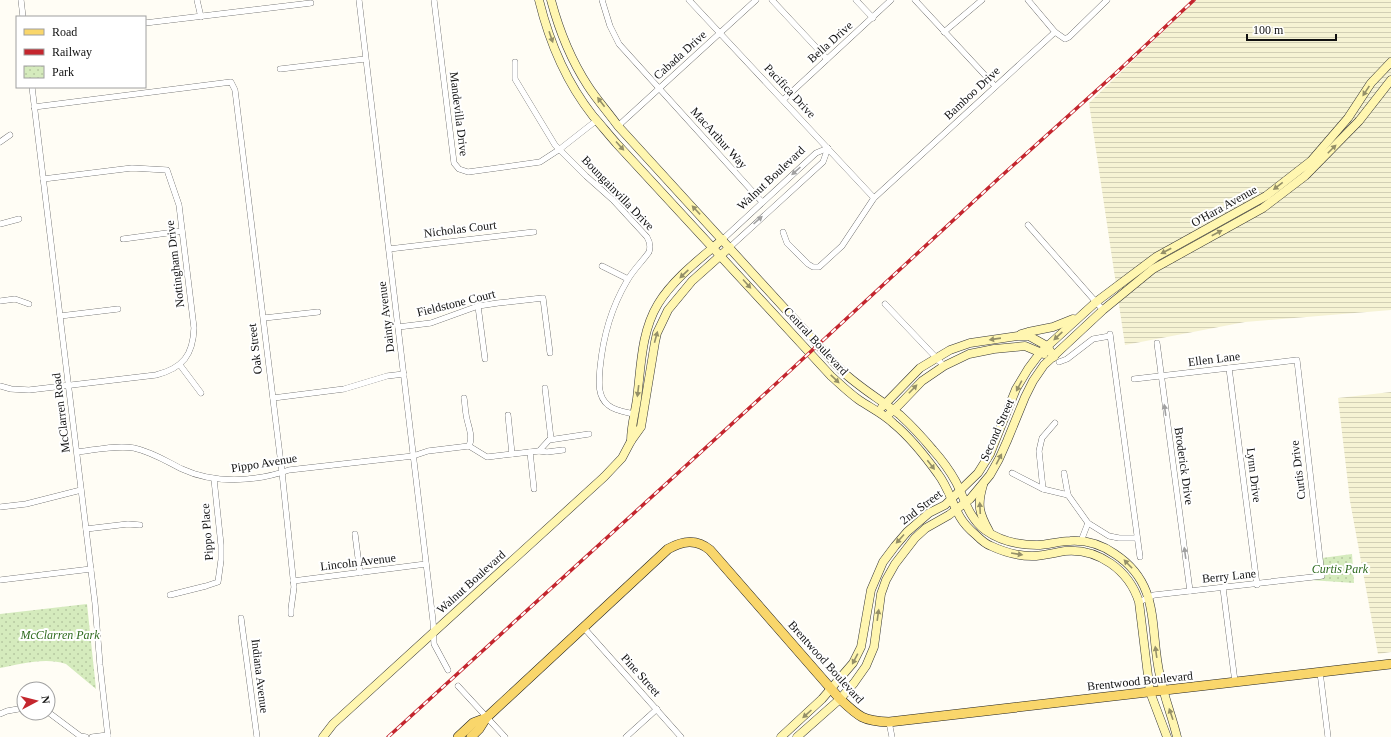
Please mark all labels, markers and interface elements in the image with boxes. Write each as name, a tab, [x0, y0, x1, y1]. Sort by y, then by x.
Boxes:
legend	[16, 16, 146, 88]
scale bar	[1247, 16, 1336, 42]
street label: Bella Drive	[805, 18, 855, 66]
text: 100 m	[1253, 23, 1284, 37]
text: Road	[52, 25, 77, 39]
street label: Cabada Drive	[651, 28, 709, 82]
one-way arrow	[548, 31, 554, 43]
text: Railway	[52, 45, 92, 59]
street label: Pacifica Drive	[761, 61, 819, 121]
street label: Bamboo Drive	[941, 64, 1003, 122]
text: Park	[52, 65, 74, 79]
street label: Mandevilla Drive	[447, 71, 471, 157]
one-way arrow	[1362, 86, 1370, 96]
one-way arrow	[597, 97, 605, 108]
street label: MacArthur Way	[688, 104, 750, 172]
one-way arrow	[615, 141, 624, 152]
street label: Walnut Boulevard	[734, 143, 808, 213]
one-way arrow	[1327, 144, 1337, 154]
street label: Boungainvilla Drive	[579, 153, 657, 233]
one-way arrow	[791, 166, 802, 175]
street label: O'Hara Avenue	[1189, 182, 1259, 230]
one-way arrow	[1273, 182, 1284, 191]
one-way arrow	[691, 205, 701, 215]
one-way arrow	[753, 216, 764, 225]
street label: Nicholas Court	[423, 218, 498, 240]
street label: Nottingham Drive	[163, 220, 187, 308]
one-way arrow	[1211, 230, 1222, 236]
one-way arrow	[1160, 248, 1172, 255]
one-way arrow	[680, 269, 689, 278]
one-way arrow	[742, 279, 751, 289]
street label: Dainty Avenue	[375, 281, 397, 353]
street label: Fieldstone Court	[415, 286, 497, 320]
street label: Central Boulevard	[781, 304, 851, 378]
street label: Oak Street	[245, 322, 265, 375]
one-way arrow	[653, 331, 659, 343]
one-way arrow	[1053, 331, 1063, 341]
one-way arrow	[989, 336, 1001, 342]
street label: Ellen Lane	[1187, 349, 1241, 369]
street label: McClarren Road	[49, 372, 73, 454]
one-way arrow	[830, 374, 840, 384]
one-way arrow	[1015, 380, 1022, 391]
one-way arrow	[908, 384, 918, 394]
one-way arrow	[635, 385, 641, 397]
street label: Second Street	[977, 396, 1017, 463]
one-way arrow	[1162, 404, 1169, 416]
street label: Broderick Drive	[1172, 426, 1196, 506]
street label: Curtis Drive	[1287, 440, 1309, 500]
street label: Lynn Drive	[1244, 447, 1264, 503]
street label: Pippo Avenue	[230, 451, 298, 475]
one-way arrow	[995, 453, 1002, 465]
one-way arrow	[927, 460, 936, 471]
street label: 2nd Street	[897, 486, 945, 527]
one-way arrow	[977, 502, 984, 514]
street label: Pippo Place	[198, 503, 216, 561]
one-way arrow	[896, 535, 905, 544]
one-way arrow	[1182, 547, 1188, 559]
street label: Walnut Boulevard	[434, 548, 508, 616]
street label: Lincoln Avenue	[319, 550, 397, 574]
one-way arrow	[1011, 551, 1023, 557]
one-way arrow	[1123, 559, 1133, 569]
park label: Curtis Park	[1312, 562, 1369, 576]
street label: Berry Lane	[1201, 566, 1257, 586]
one-way arrow	[875, 609, 881, 621]
street label: Brentwood Boulevard	[785, 618, 867, 706]
park label: McClarren Park	[19, 628, 100, 642]
street label: Indiana Avenue	[248, 638, 272, 714]
one-way arrow	[1153, 646, 1159, 658]
street label: Pine Street	[618, 651, 664, 700]
one-way arrow	[851, 653, 858, 665]
street label: Brentwood Boulevard	[1086, 668, 1194, 694]
north arrow	[16, 681, 56, 721]
text: N	[39, 695, 52, 705]
one-way arrow	[1167, 707, 1173, 719]
one-way arrow	[802, 709, 812, 718]

